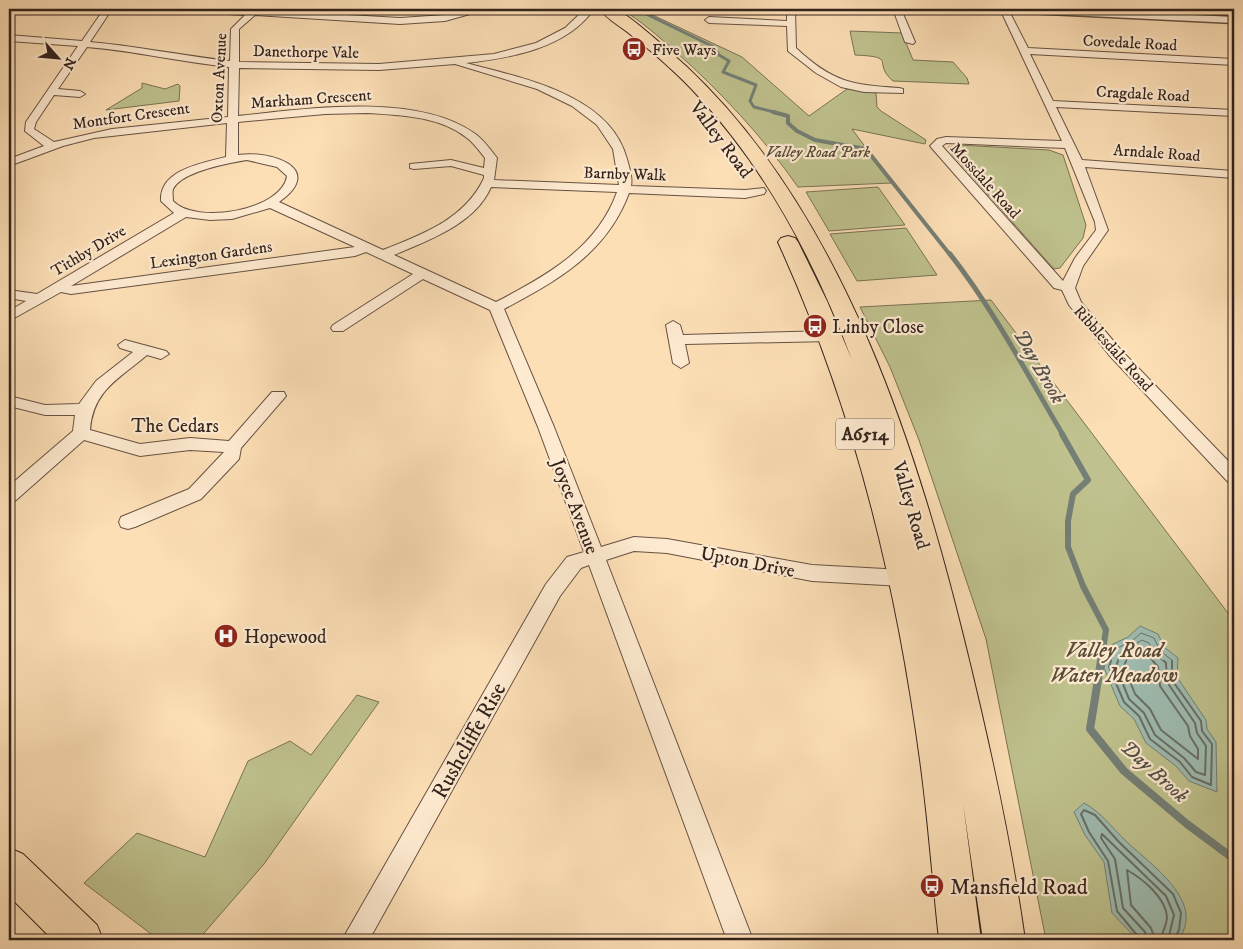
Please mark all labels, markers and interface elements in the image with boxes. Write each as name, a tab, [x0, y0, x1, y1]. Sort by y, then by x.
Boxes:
street label: Covedale Road	[1082, 31, 1178, 55]
north arrow	[32, 32, 82, 82]
street label: Oxton Avenue	[207, 32, 231, 124]
bus stop icon: Five Ways	[621, 36, 647, 62]
place label: Five Ways	[652, 40, 716, 60]
street label: Danethorpe Vale	[253, 41, 360, 63]
text: N	[58, 54, 79, 73]
street label: Cragdale Road	[1096, 82, 1190, 106]
street label: Markham Crescent	[250, 85, 372, 113]
street label: Valley Road	[684, 96, 758, 183]
street label: Montfort Crescent	[71, 98, 191, 134]
street label: Mossdale Road	[946, 138, 1025, 223]
street label: Arndale Road	[1113, 140, 1201, 166]
park label: Valley Road Park	[766, 142, 870, 162]
street label: Barnby Walk	[583, 163, 667, 185]
street label: Tithby Drive	[47, 221, 130, 281]
street label: Lexington Gardens	[149, 237, 274, 273]
street label: Ribblesdale Road	[1069, 301, 1157, 396]
bus stop icon: Linby Close	[802, 313, 828, 339]
place label: Linby Close	[832, 316, 924, 339]
water label: Day Brook	[1007, 325, 1070, 409]
street label: The Cedars	[131, 415, 219, 438]
road number: A6514	[836, 418, 894, 449]
street label: Joyce Avenue	[545, 454, 603, 558]
street label: Valley Road	[887, 458, 934, 553]
street label: Upton Drive	[699, 542, 797, 583]
hospital icon: Hopewood	[213, 623, 239, 649]
place label: Hopewood	[244, 626, 327, 649]
park label: Valley Road Water Meadow	[1050, 637, 1178, 689]
street label: Rushcliffe Rise	[426, 678, 512, 804]
water label: Day Brook	[1115, 735, 1193, 809]
bus stop icon: Mansfield Road	[919, 873, 945, 899]
place label: Mansfield Road	[950, 874, 1088, 901]

